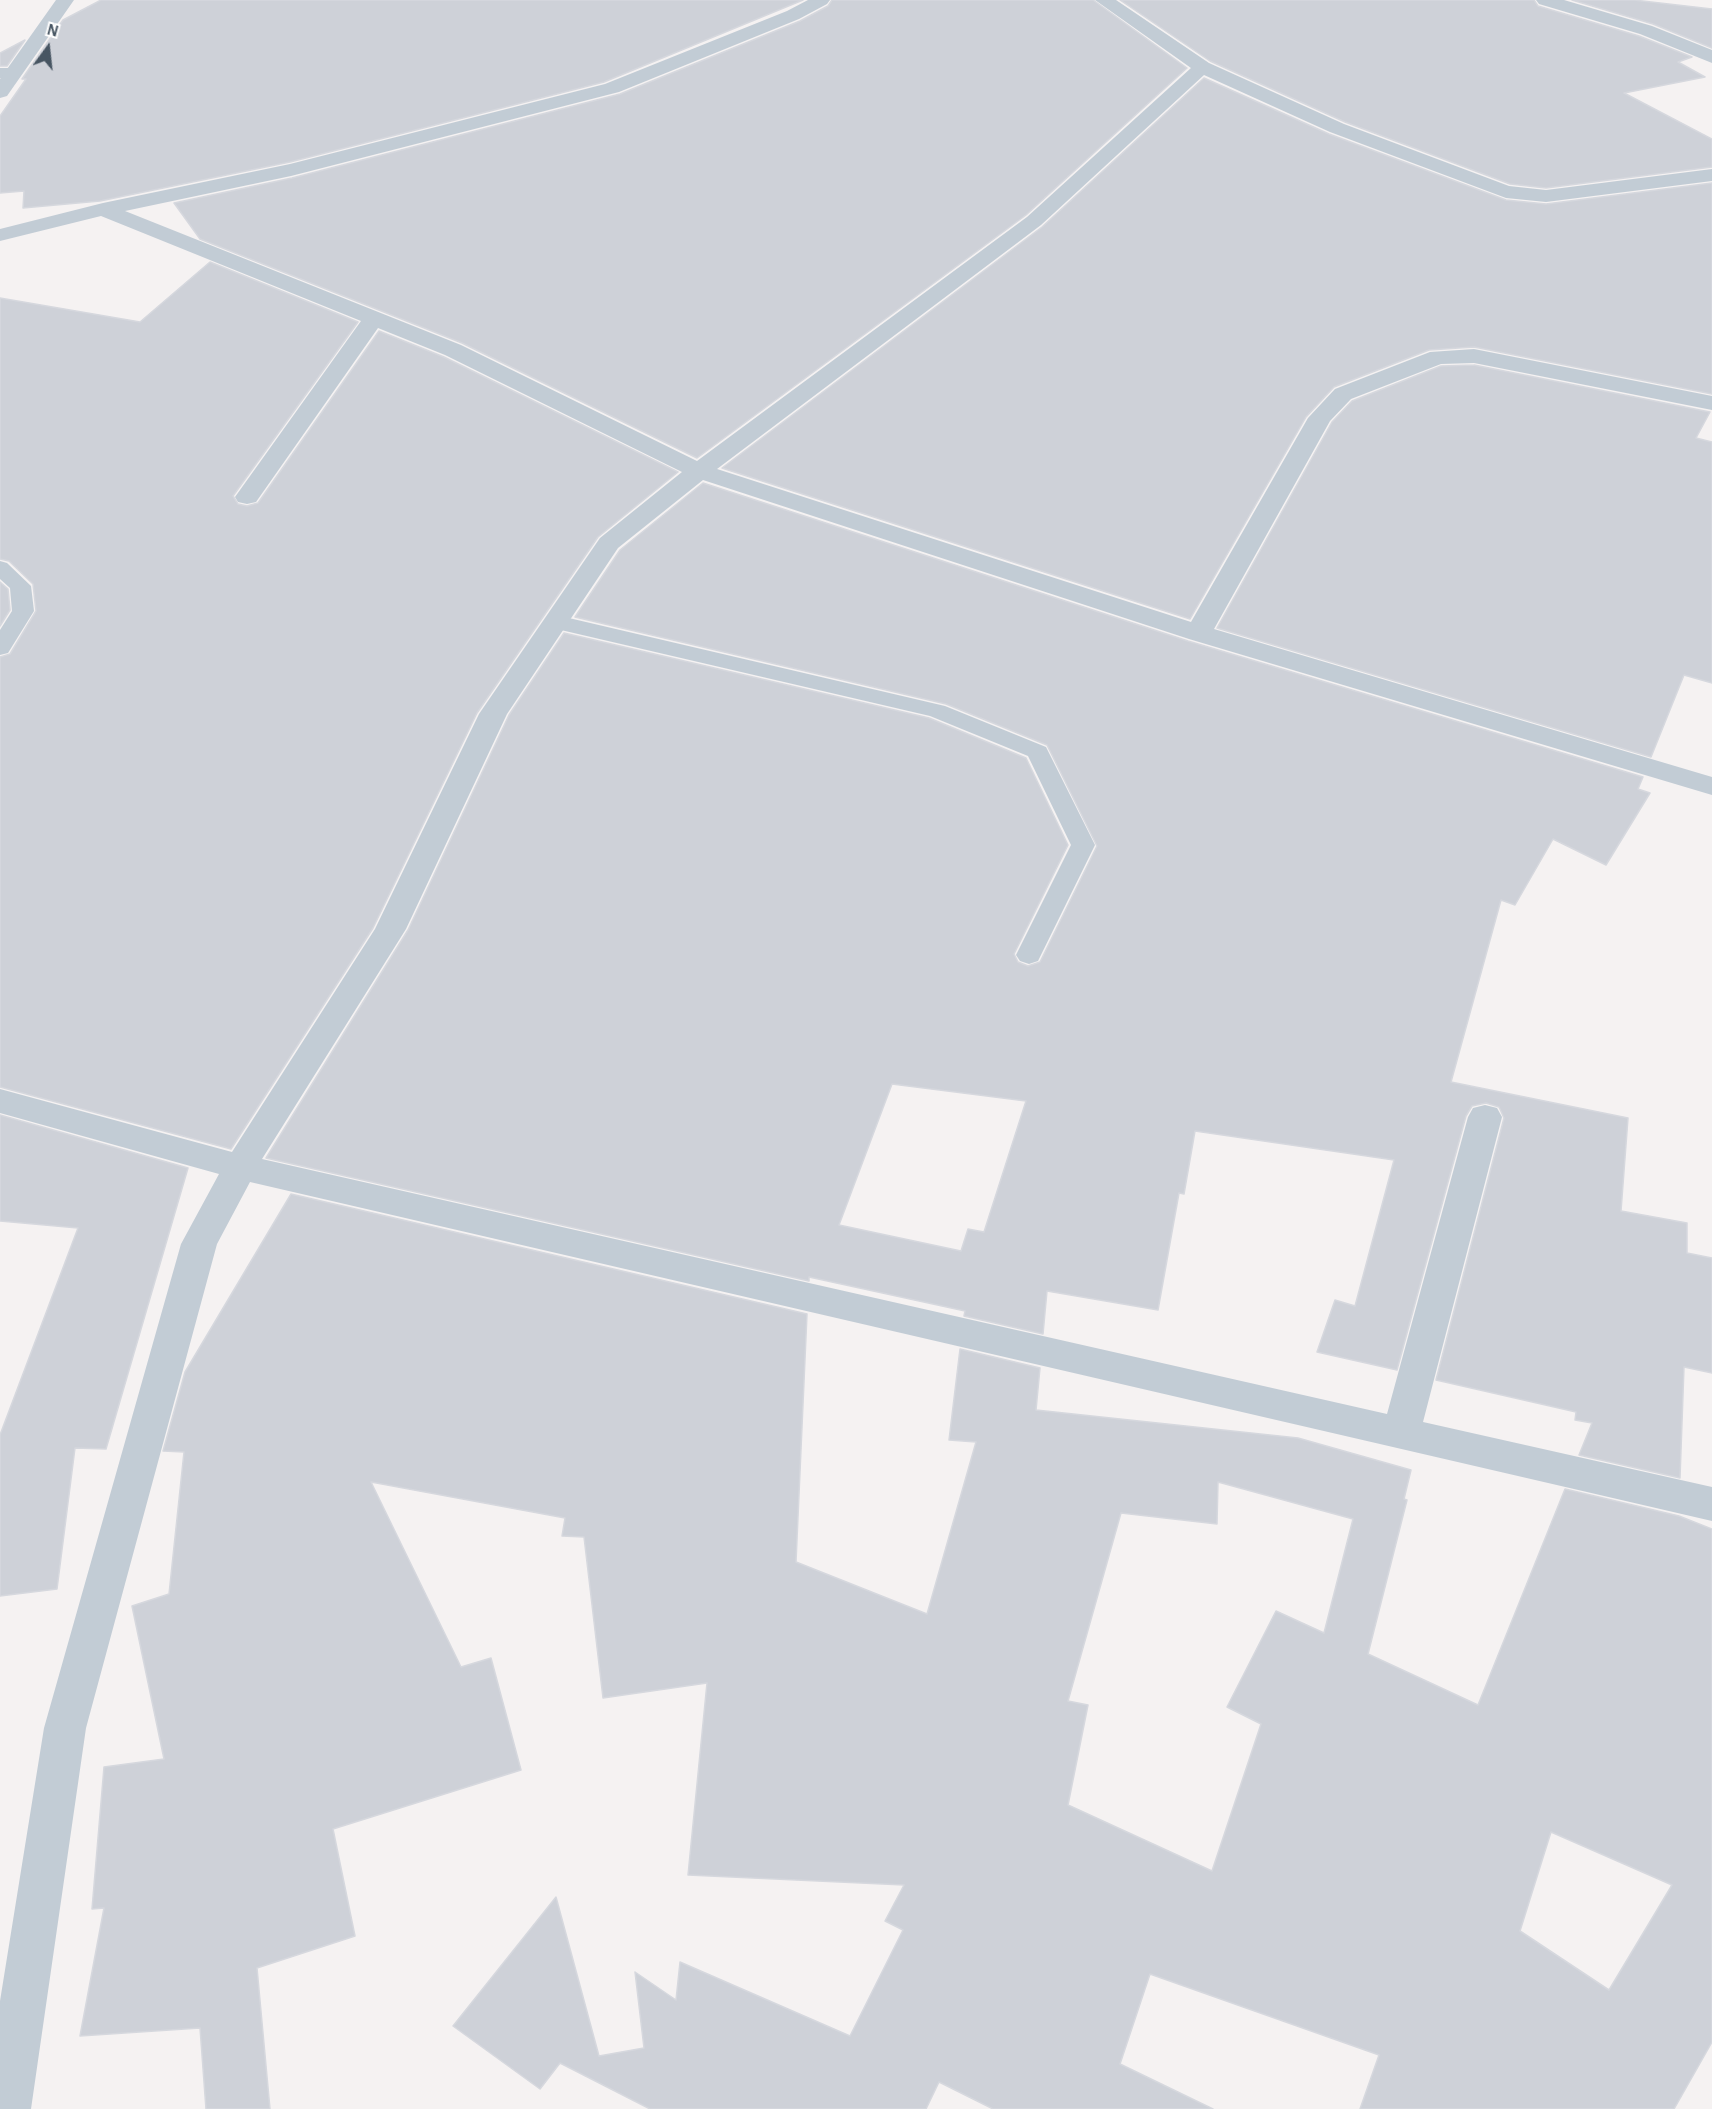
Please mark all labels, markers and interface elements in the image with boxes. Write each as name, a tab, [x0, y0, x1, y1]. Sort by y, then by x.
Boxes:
north arrow	[18, 18, 78, 78]
text: N	[45, 21, 60, 40]

